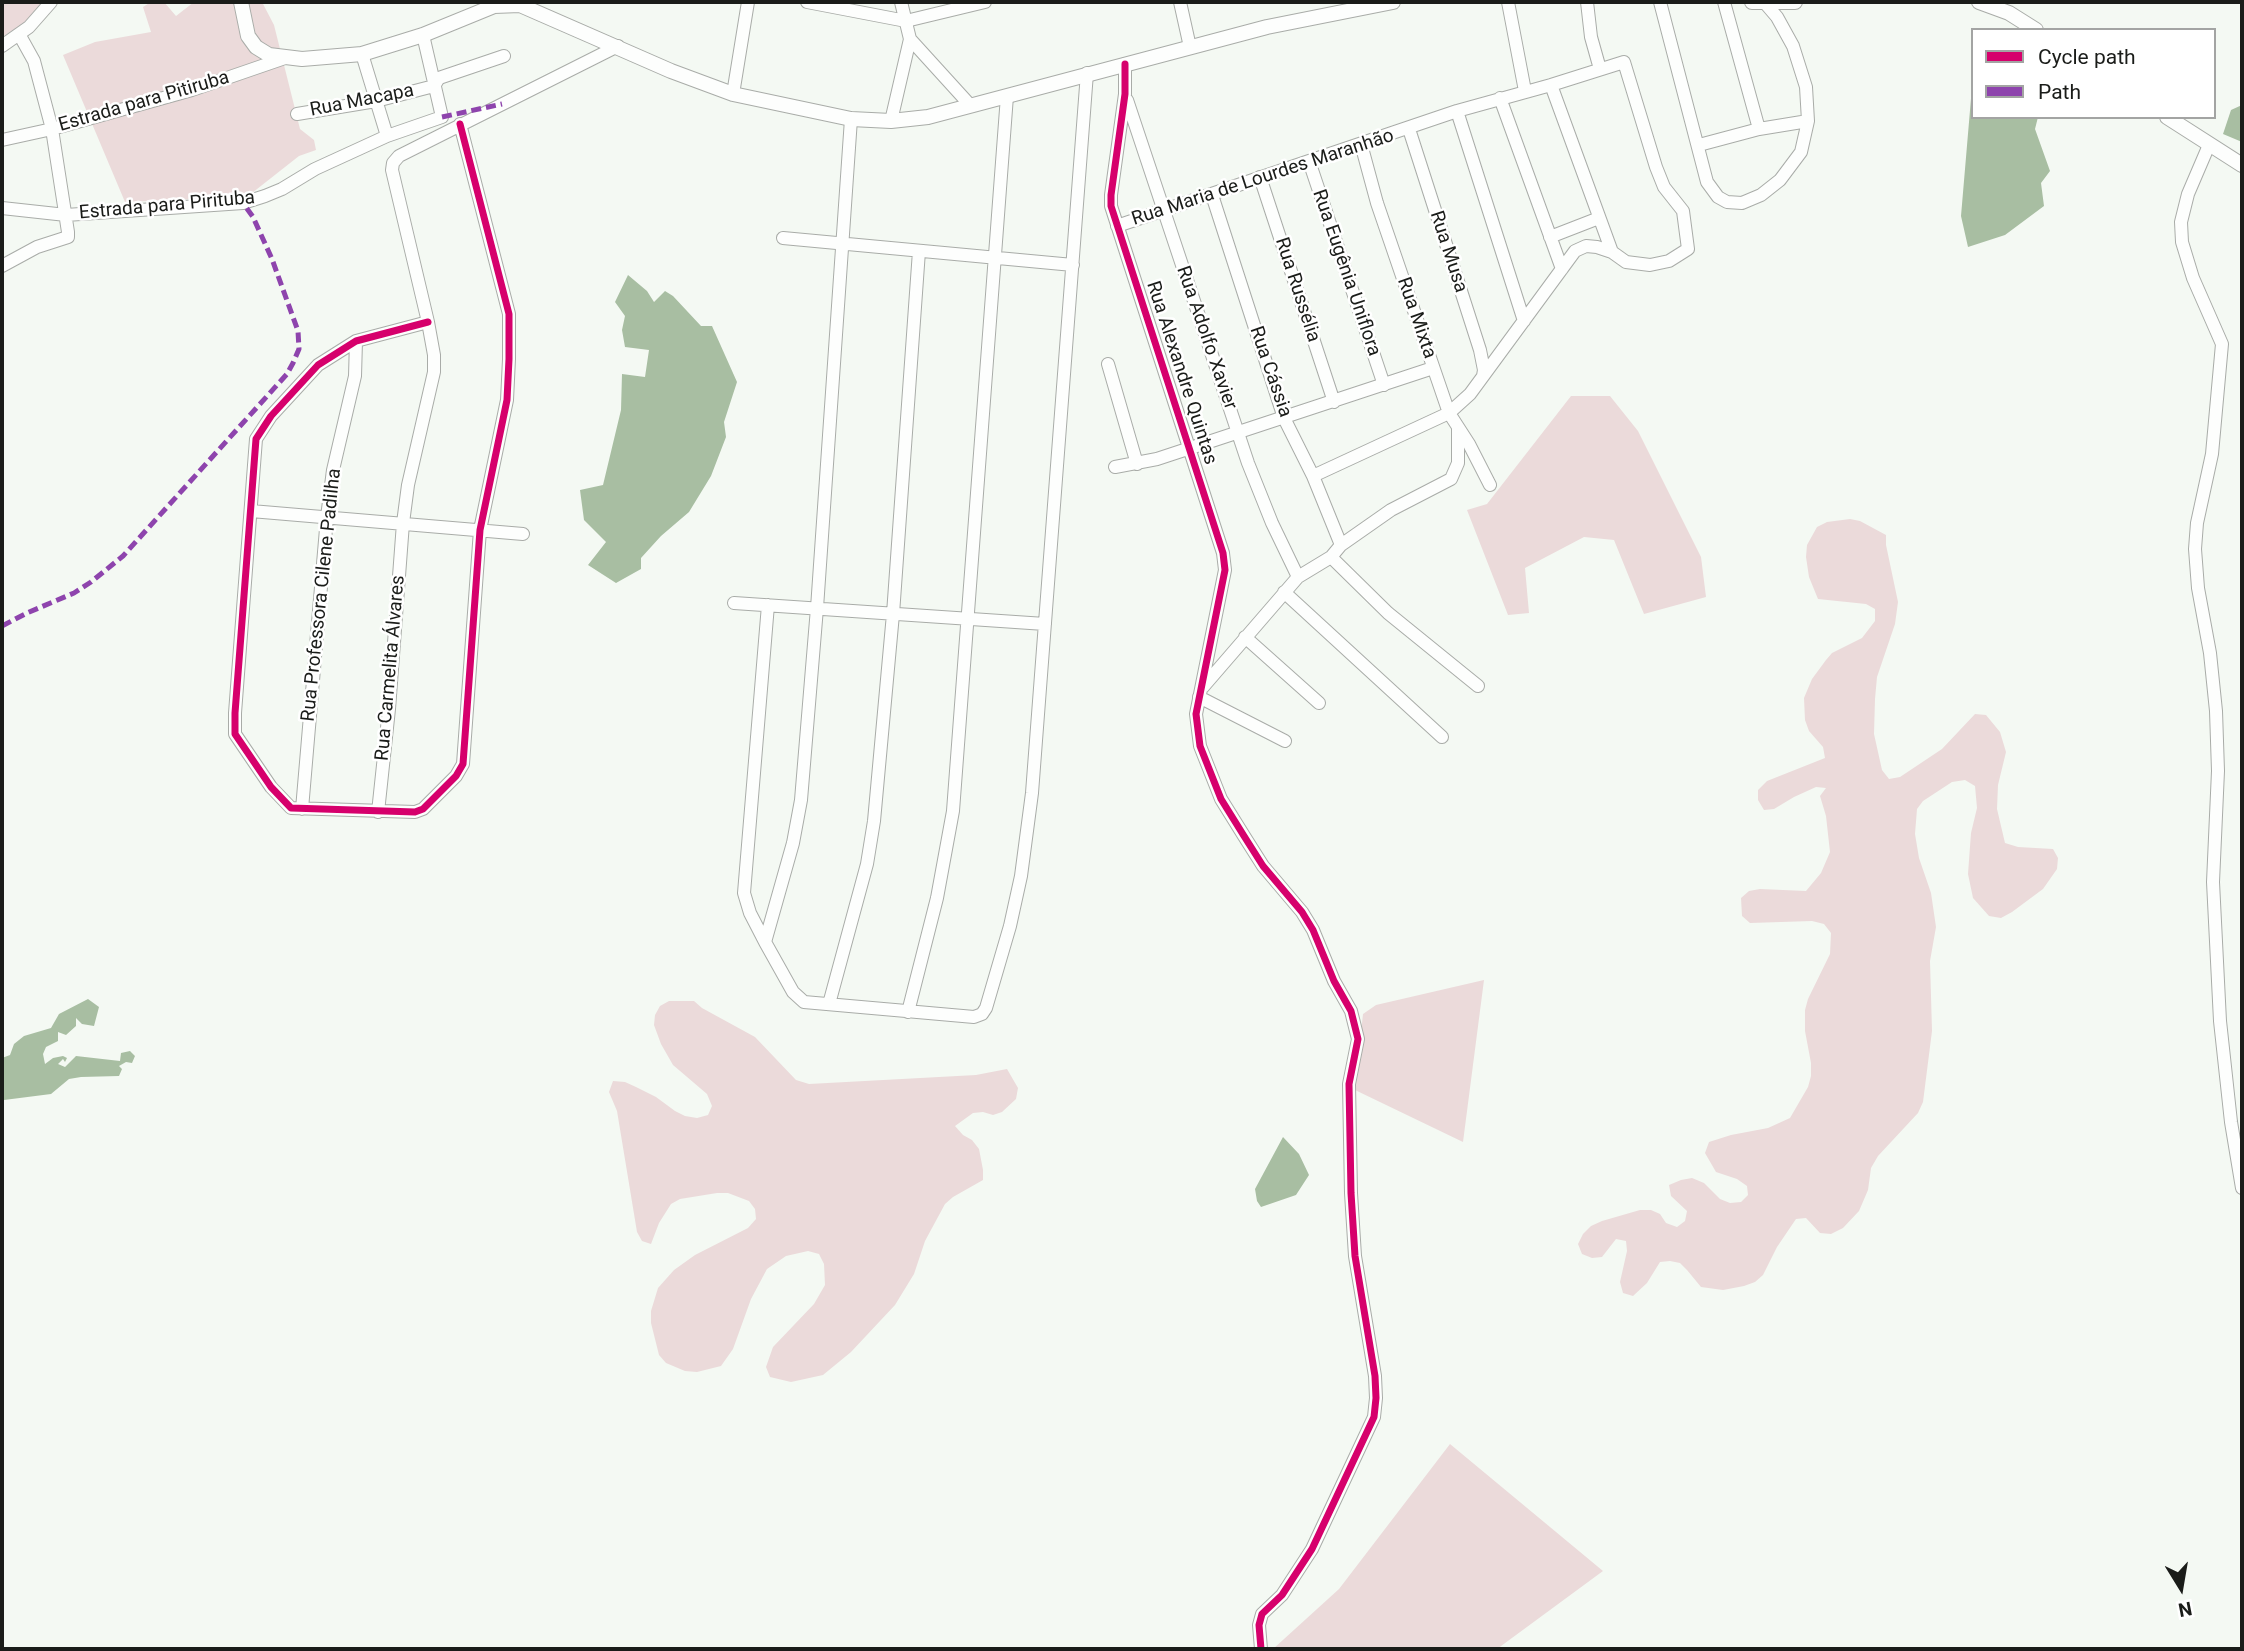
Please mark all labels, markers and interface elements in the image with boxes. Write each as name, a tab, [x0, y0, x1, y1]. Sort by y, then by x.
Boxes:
legend	[1971, 28, 2216, 119]
text: Cycle path	[2038, 45, 2136, 69]
street label: Estrada para Pitiruba	[56, 67, 232, 137]
street label: Rua Macapa	[308, 80, 416, 122]
text: Path	[2038, 80, 2081, 104]
street label: Rua Maria de Lourdes Maranhão	[1129, 125, 1397, 231]
street label: Estrada para Pirituba	[78, 187, 256, 225]
street label: Rua Eugênia Uniflora	[1307, 187, 1385, 359]
street label: Rua Musa	[1424, 208, 1472, 296]
street label: Rua Russélia	[1269, 235, 1325, 345]
street label: Rua Adolfo Xavier	[1171, 263, 1241, 413]
street label: Rua Mixta	[1391, 274, 1441, 362]
street label: Rua Alexandre Quintas	[1141, 278, 1221, 468]
street label: Rua Cássia	[1244, 324, 1296, 420]
street label: Rua Professora Cilene Padilha	[297, 467, 347, 723]
street label: Rua Carmelita Álvares	[372, 574, 410, 762]
north arrow	[2146, 1553, 2216, 1623]
text: N	[2176, 1597, 2194, 1622]

